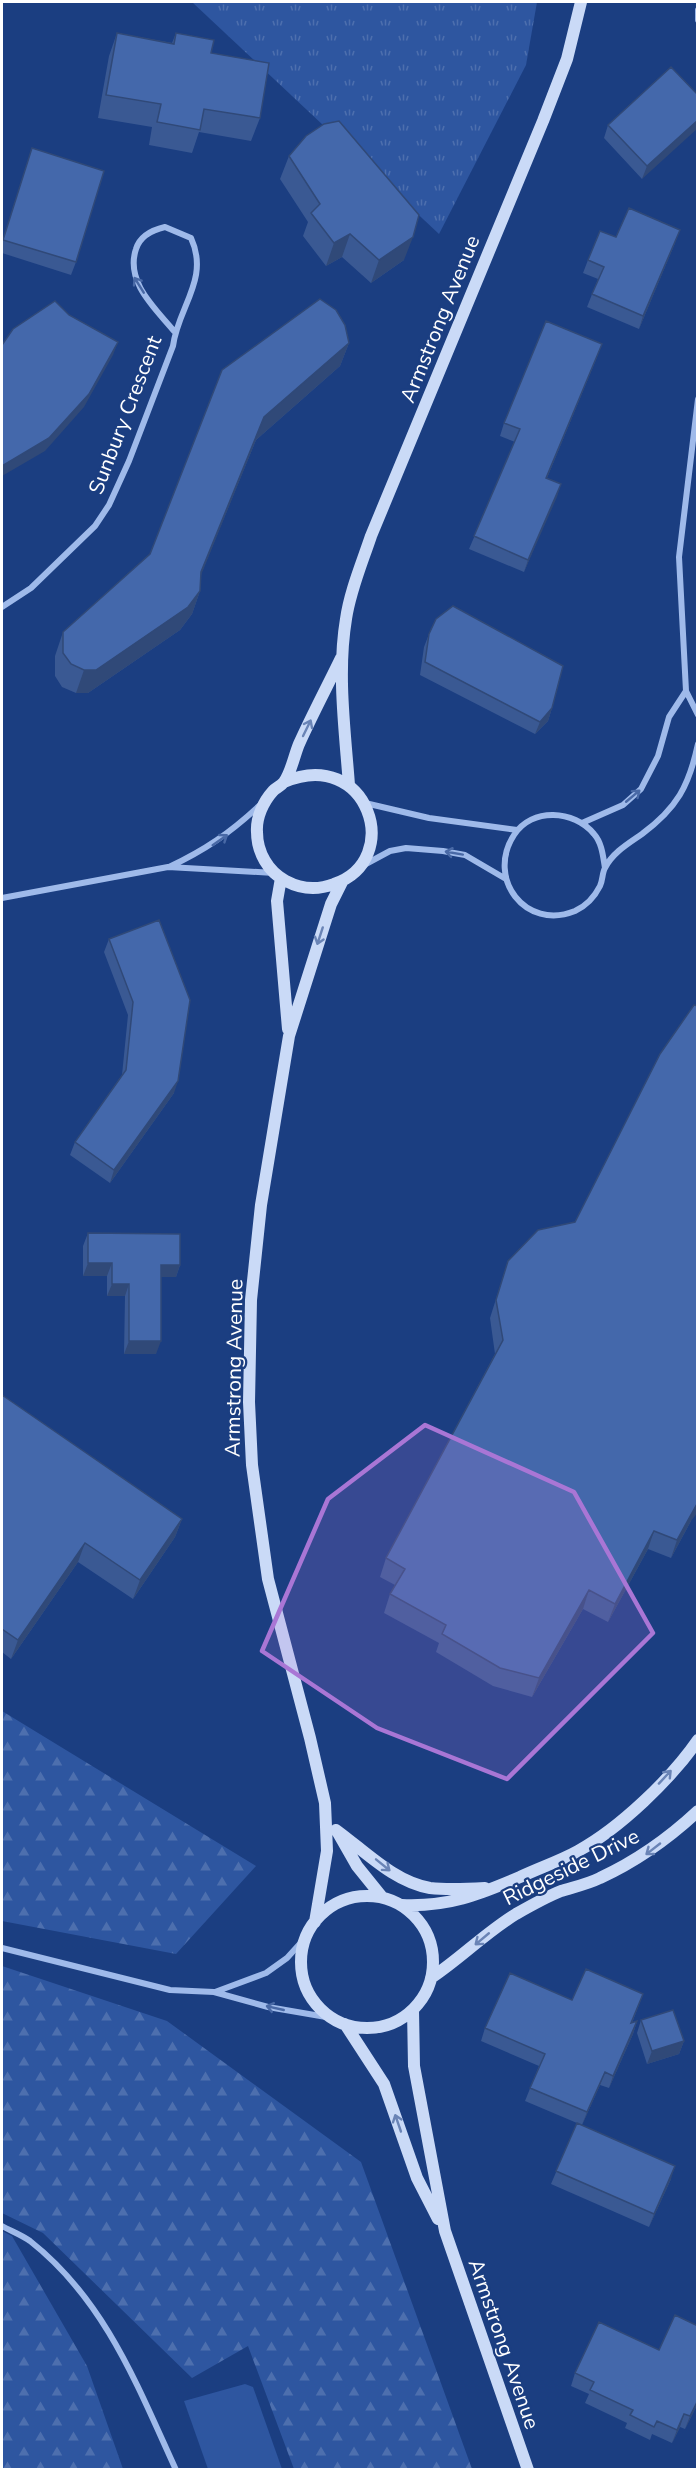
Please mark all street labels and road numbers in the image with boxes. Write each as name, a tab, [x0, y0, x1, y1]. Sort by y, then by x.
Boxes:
street label: Armstrong Avenue	[394, 231, 486, 407]
street label: Sunbury Crescent	[82, 331, 168, 498]
street label: Armstrong Avenue	[218, 1279, 250, 1457]
street label: Ridgeside Drive	[498, 1822, 644, 1912]
street label: Armstrong Avenue	[462, 2255, 546, 2433]

